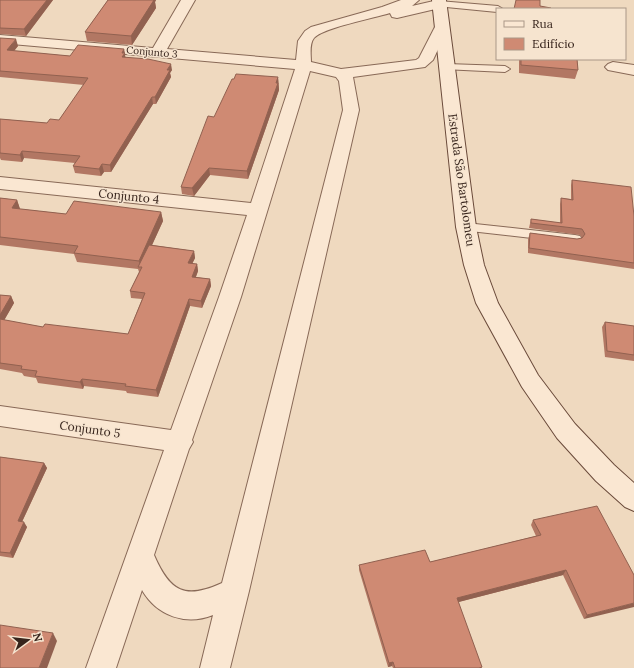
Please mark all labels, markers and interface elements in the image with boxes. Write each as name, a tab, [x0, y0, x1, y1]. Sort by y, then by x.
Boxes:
legend	[496, 8, 626, 60]
text: Rua	[532, 16, 553, 31]
text: Edifício	[532, 36, 575, 51]
street label: Conjunto 3	[126, 43, 179, 61]
street label: Estrada São Bartolomeu	[445, 113, 479, 247]
street label: Conjunto 4	[98, 185, 161, 207]
street label: Conjunto 5	[59, 417, 121, 441]
north arrow	[8, 620, 48, 660]
text: N	[30, 631, 46, 644]

